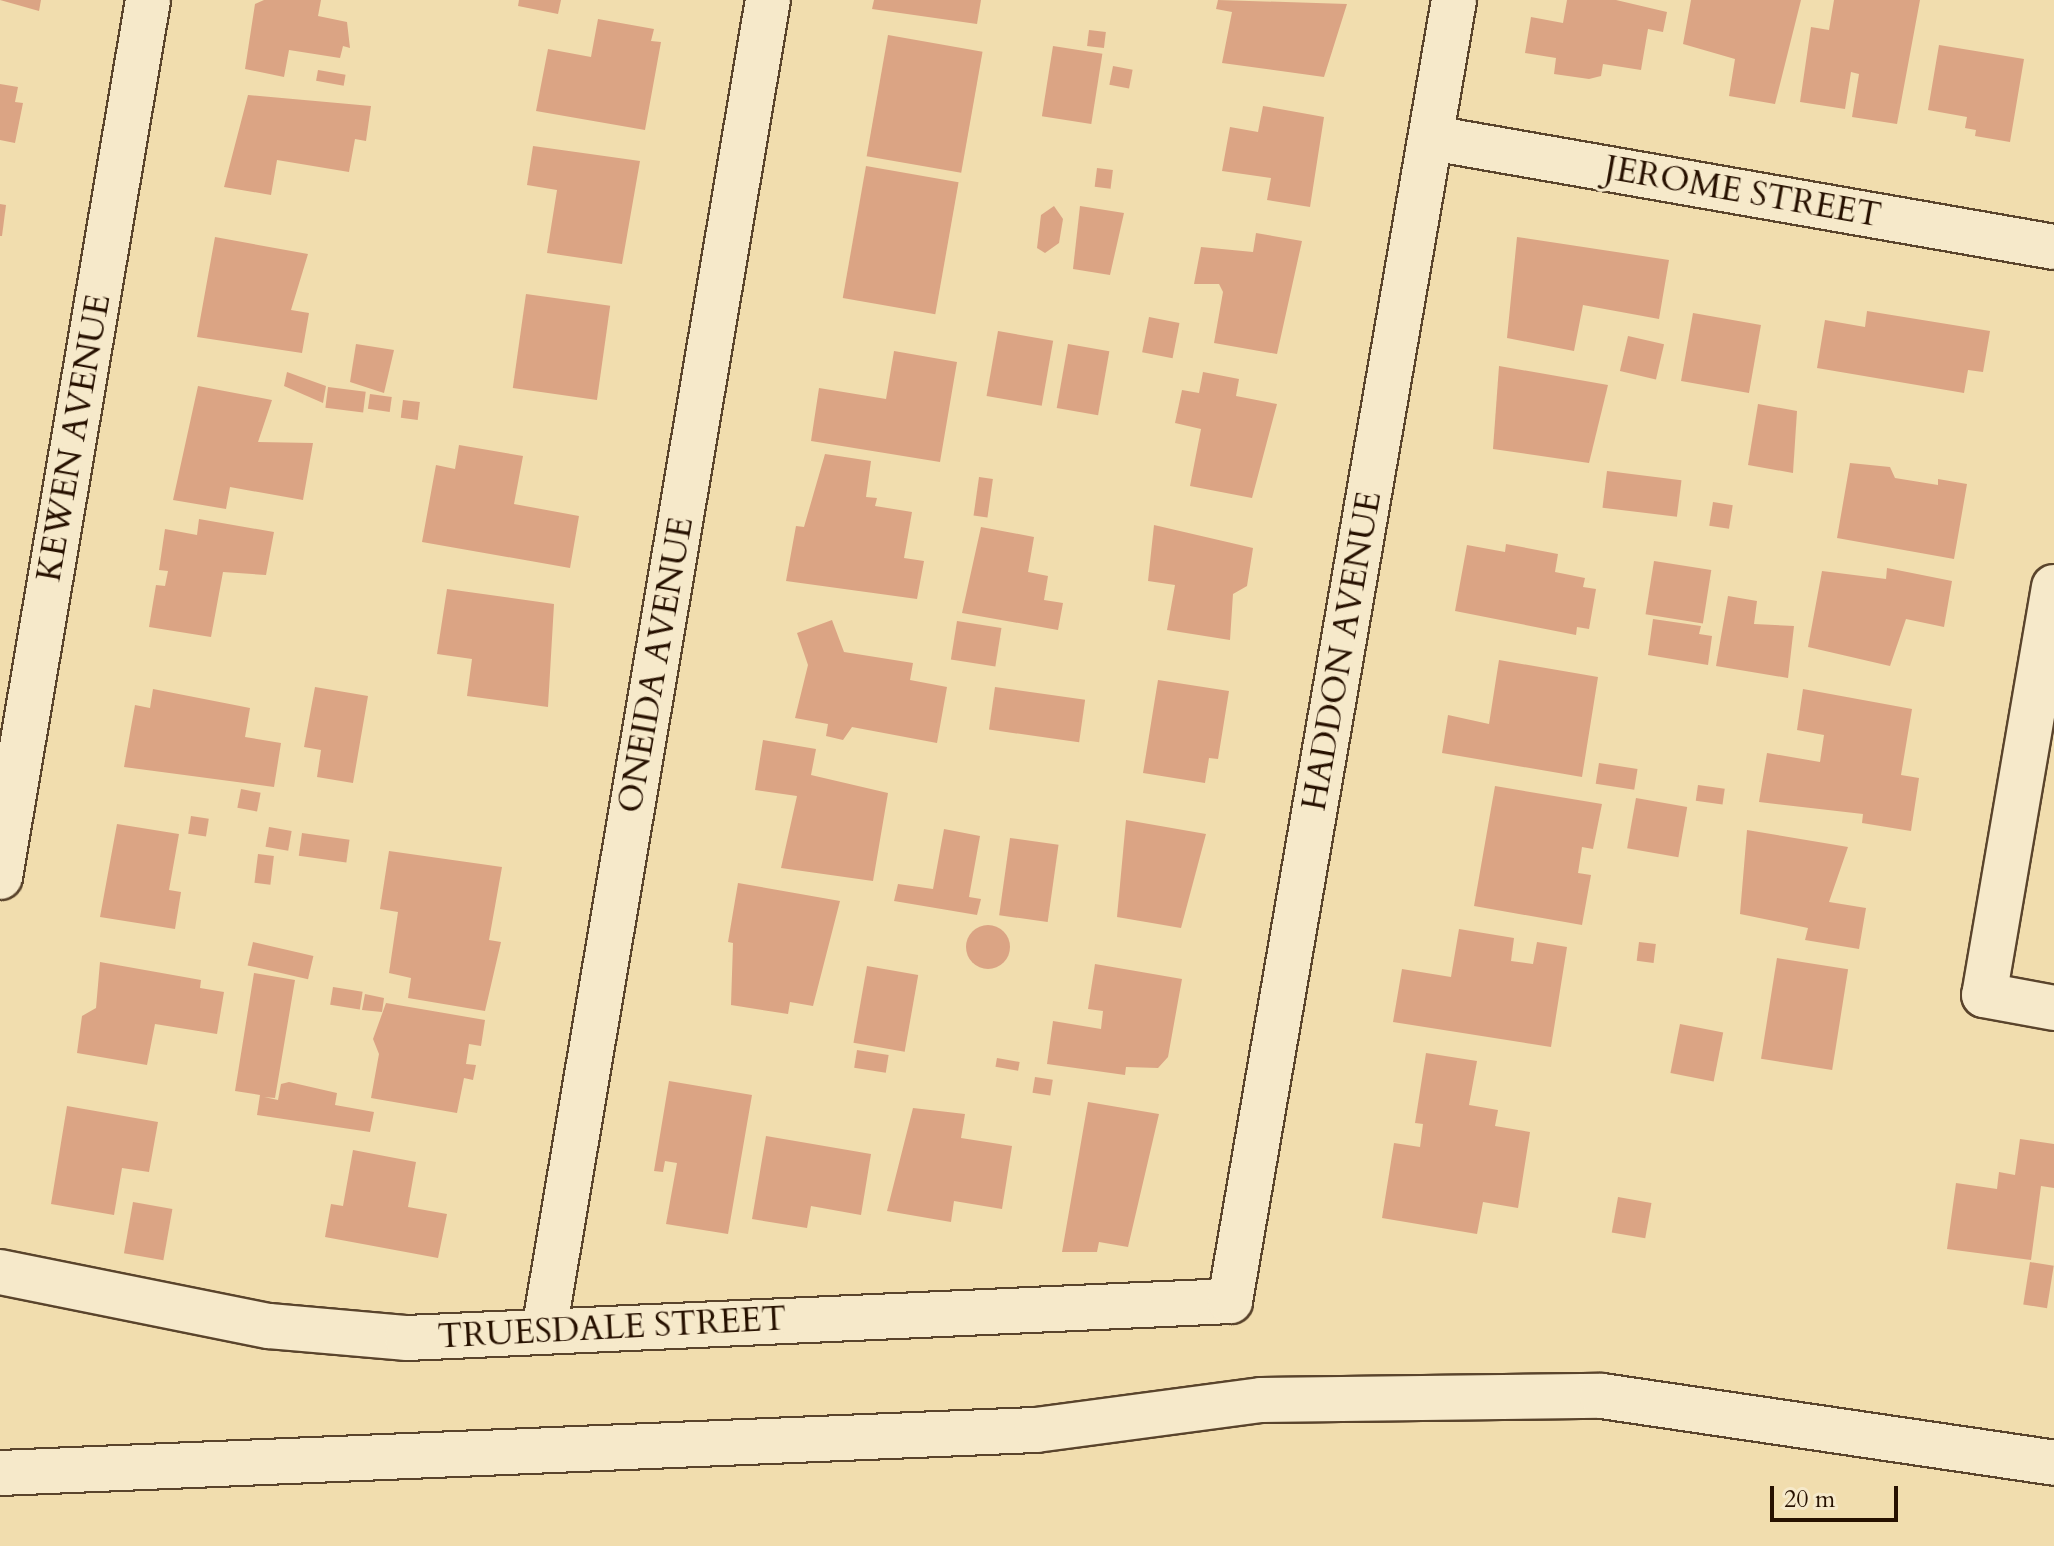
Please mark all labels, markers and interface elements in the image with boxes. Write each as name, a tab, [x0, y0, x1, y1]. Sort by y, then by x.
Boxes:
street label: JEROME STREET	[1602, 148, 1884, 236]
street label: KEWEN AVENUE	[29, 291, 119, 585]
street label: HADDON AVENUE	[1294, 488, 1390, 814]
street label: ONEIDA AVENUE	[610, 514, 702, 816]
street label: TRUESDALE STREET	[437, 1298, 787, 1358]
scale bar	[1774, 1470, 1902, 1520]
text: 20 m	[1784, 1483, 1835, 1516]

